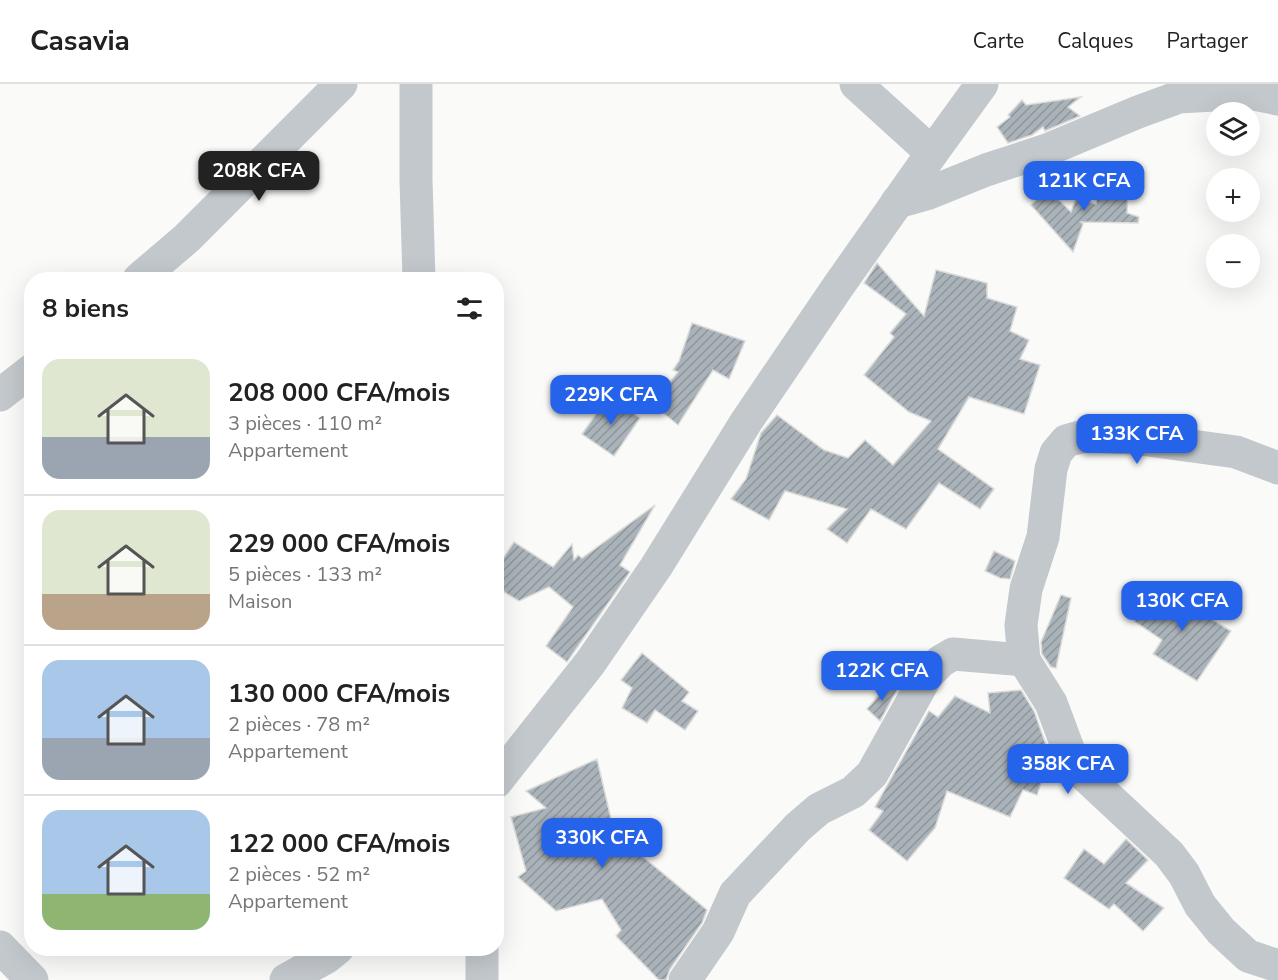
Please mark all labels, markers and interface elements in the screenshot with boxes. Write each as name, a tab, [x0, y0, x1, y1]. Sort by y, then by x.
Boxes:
text: Casavia	[30, 22, 130, 60]
text: Carte	[973, 27, 1024, 55]
text: Calques	[1057, 27, 1134, 55]
text: Partager	[1167, 27, 1248, 55]
map controls	[1206, 102, 1260, 288]
button: layers	[1206, 102, 1260, 156]
pin: 208K CFA	[197, 151, 321, 202]
text: 208K CFA	[212, 157, 306, 184]
pin: 121K CFA	[1022, 161, 1146, 212]
text: 121K CFA	[1037, 167, 1131, 194]
button: +	[1206, 168, 1260, 222]
button: −	[1206, 234, 1260, 288]
text: 8 biens	[42, 291, 129, 326]
icon: filters	[453, 292, 486, 325]
text: 208 000 CFA/mois	[228, 375, 450, 410]
pin: 229K CFA	[549, 375, 673, 426]
text: 229K CFA	[564, 381, 658, 408]
icon: home	[90, 383, 162, 455]
text: 3 pièces · 110 m²	[228, 410, 382, 437]
pin: 133K CFA	[1075, 414, 1199, 465]
text: 133K CFA	[1090, 420, 1184, 447]
text: Appartement	[228, 437, 348, 464]
text: 229 000 CFA/mois	[228, 526, 450, 561]
icon: home	[90, 534, 162, 606]
text: 5 pièces · 133 m²	[228, 561, 382, 588]
pin: 130K CFA	[1120, 581, 1244, 632]
text: 130K CFA	[1135, 587, 1229, 614]
text: Maison	[228, 588, 292, 615]
pin: 122K CFA	[820, 651, 944, 702]
text: 122K CFA	[835, 657, 929, 684]
text: 130 000 CFA/mois	[228, 676, 450, 711]
icon: home	[90, 684, 162, 756]
text: 2 pièces · 78 m²	[228, 711, 370, 738]
text: Appartement	[228, 738, 348, 765]
pin: 358K CFA	[1006, 744, 1130, 795]
text: 358K CFA	[1021, 750, 1115, 777]
pin: 330K CFA	[540, 818, 664, 869]
text: 330K CFA	[555, 824, 649, 851]
text: 122 000 CFA/mois	[228, 826, 450, 861]
icon: home	[90, 834, 162, 906]
text: 2 pièces · 52 m²	[228, 861, 370, 888]
text: Appartement	[228, 888, 348, 915]

